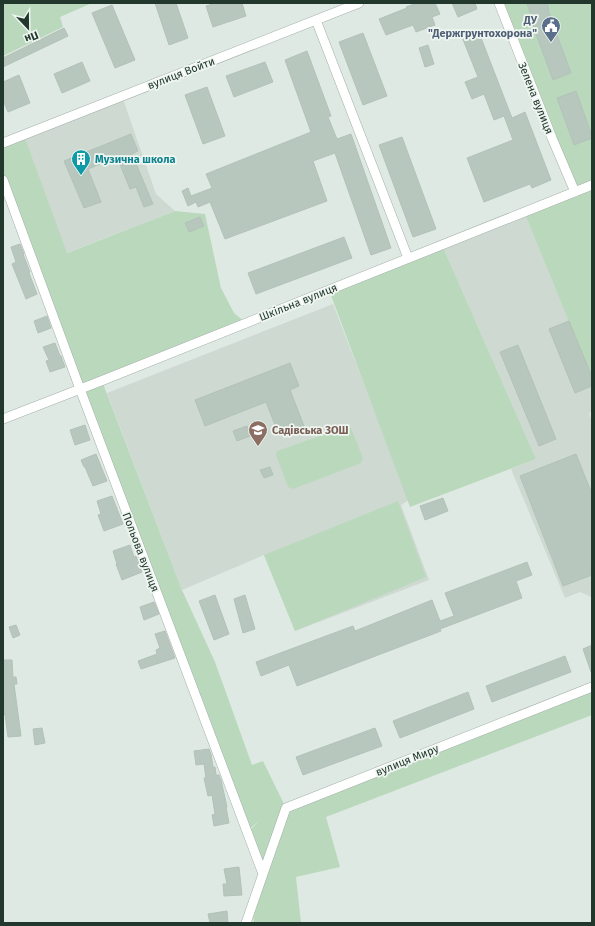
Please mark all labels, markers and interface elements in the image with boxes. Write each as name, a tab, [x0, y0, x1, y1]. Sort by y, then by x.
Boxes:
north arrow	[8, 8, 48, 48]
place label: ДУ "Держгрунтохорона"	[428, 14, 538, 40]
public building icon: ДУ "Держгрунтохорона"	[540, 15, 562, 43]
text: Пн	[23, 28, 40, 45]
street label: вулиця Войти	[146, 55, 217, 92]
street label: Зелена вулиця	[515, 60, 556, 136]
building icon: Музична школа	[70, 148, 92, 176]
place label: Музична школа	[95, 153, 175, 166]
street label: Шкільна вулиця	[257, 281, 339, 324]
school or university icon: Садівська ЗОШ	[247, 419, 269, 447]
place label: Садівська ЗОШ	[272, 424, 349, 437]
street label: Польова вулиця	[119, 511, 162, 594]
street label: вулиця Миру	[374, 742, 441, 779]

